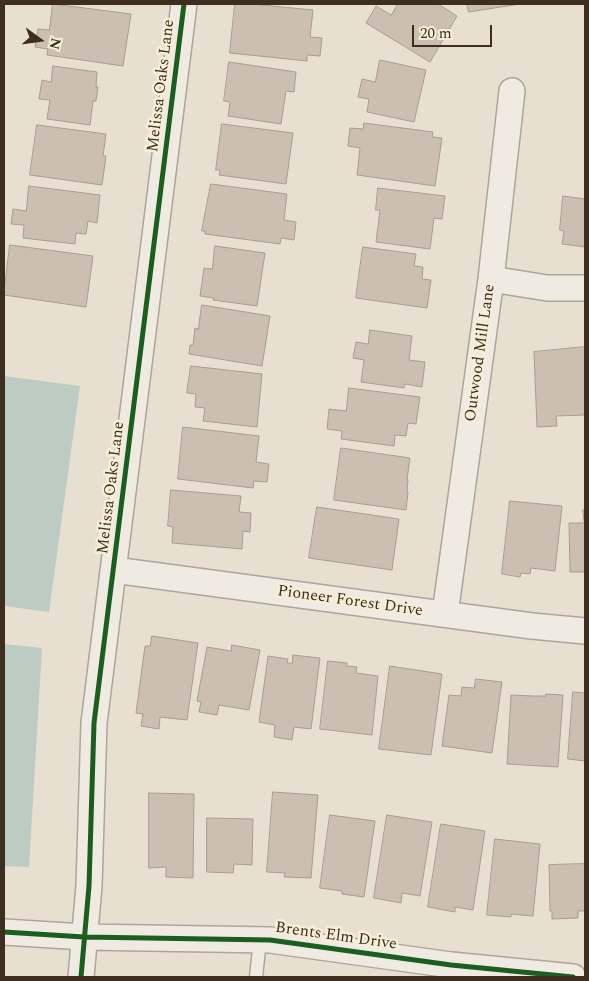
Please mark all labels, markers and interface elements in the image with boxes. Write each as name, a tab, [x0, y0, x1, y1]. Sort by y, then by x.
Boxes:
north arrow	[15, 15, 65, 65]
scale bar	[414, 15, 494, 47]
street label: Melissa Oaks Lane	[144, 19, 180, 153]
text: 20 m	[420, 22, 452, 45]
text: N	[43, 36, 67, 52]
street label: Outwood Mill Lane	[462, 283, 500, 423]
street label: Melissa Oaks Lane	[94, 421, 130, 555]
street label: Pioneer Forest Drive	[276, 582, 424, 622]
street label: Brents Elm Drive	[274, 919, 398, 955]

